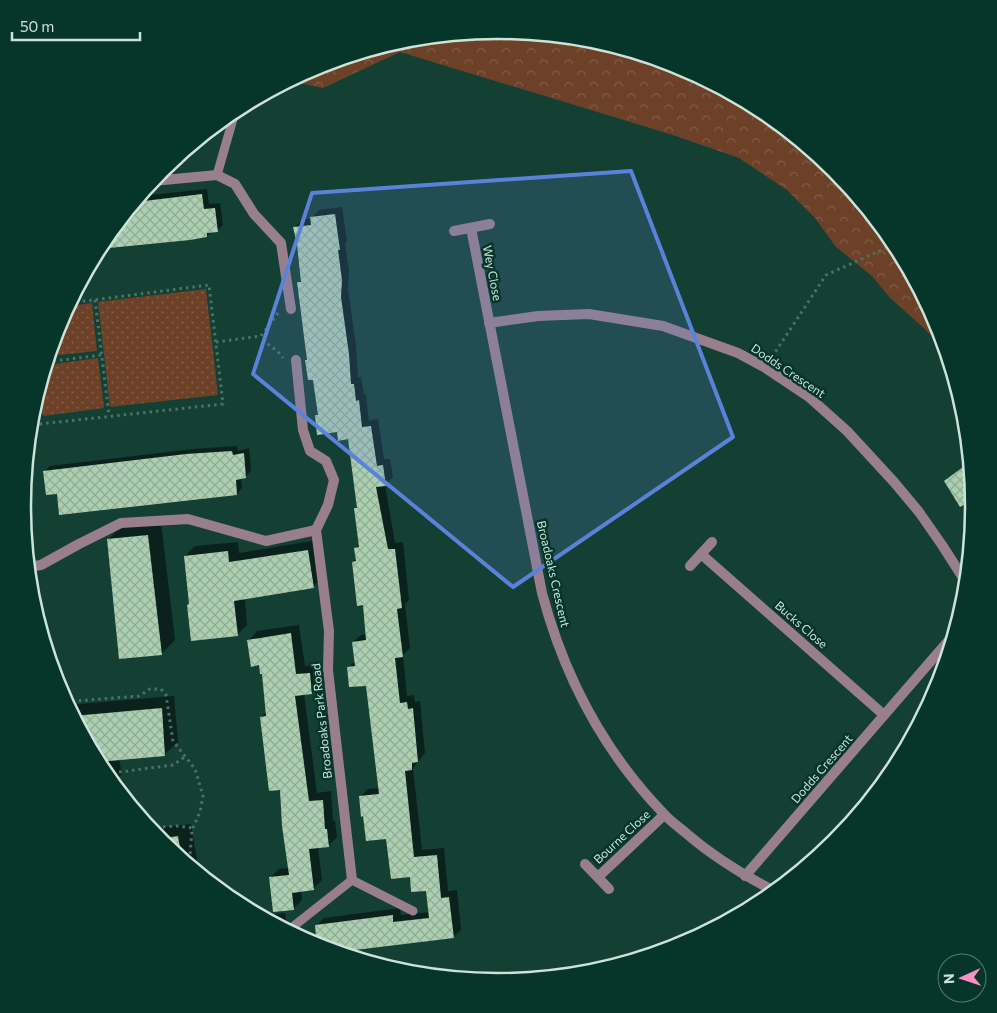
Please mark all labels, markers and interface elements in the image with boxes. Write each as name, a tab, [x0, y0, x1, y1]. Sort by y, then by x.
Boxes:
scale bar	[12, 10, 140, 42]
text: 50 m	[20, 17, 54, 35]
street label: Wey Close	[481, 244, 505, 302]
street label: Dodds Crescent	[749, 340, 828, 400]
street label: Broadoaks Crescent	[535, 519, 573, 629]
street label: Bucks Close	[773, 598, 831, 651]
street label: Broadoaks Park Road	[308, 663, 334, 779]
street label: Dodds Crescent	[788, 731, 855, 806]
street label: Bourne Close	[590, 807, 652, 866]
north arrow	[937, 953, 987, 1003]
text: N	[940, 973, 957, 984]

